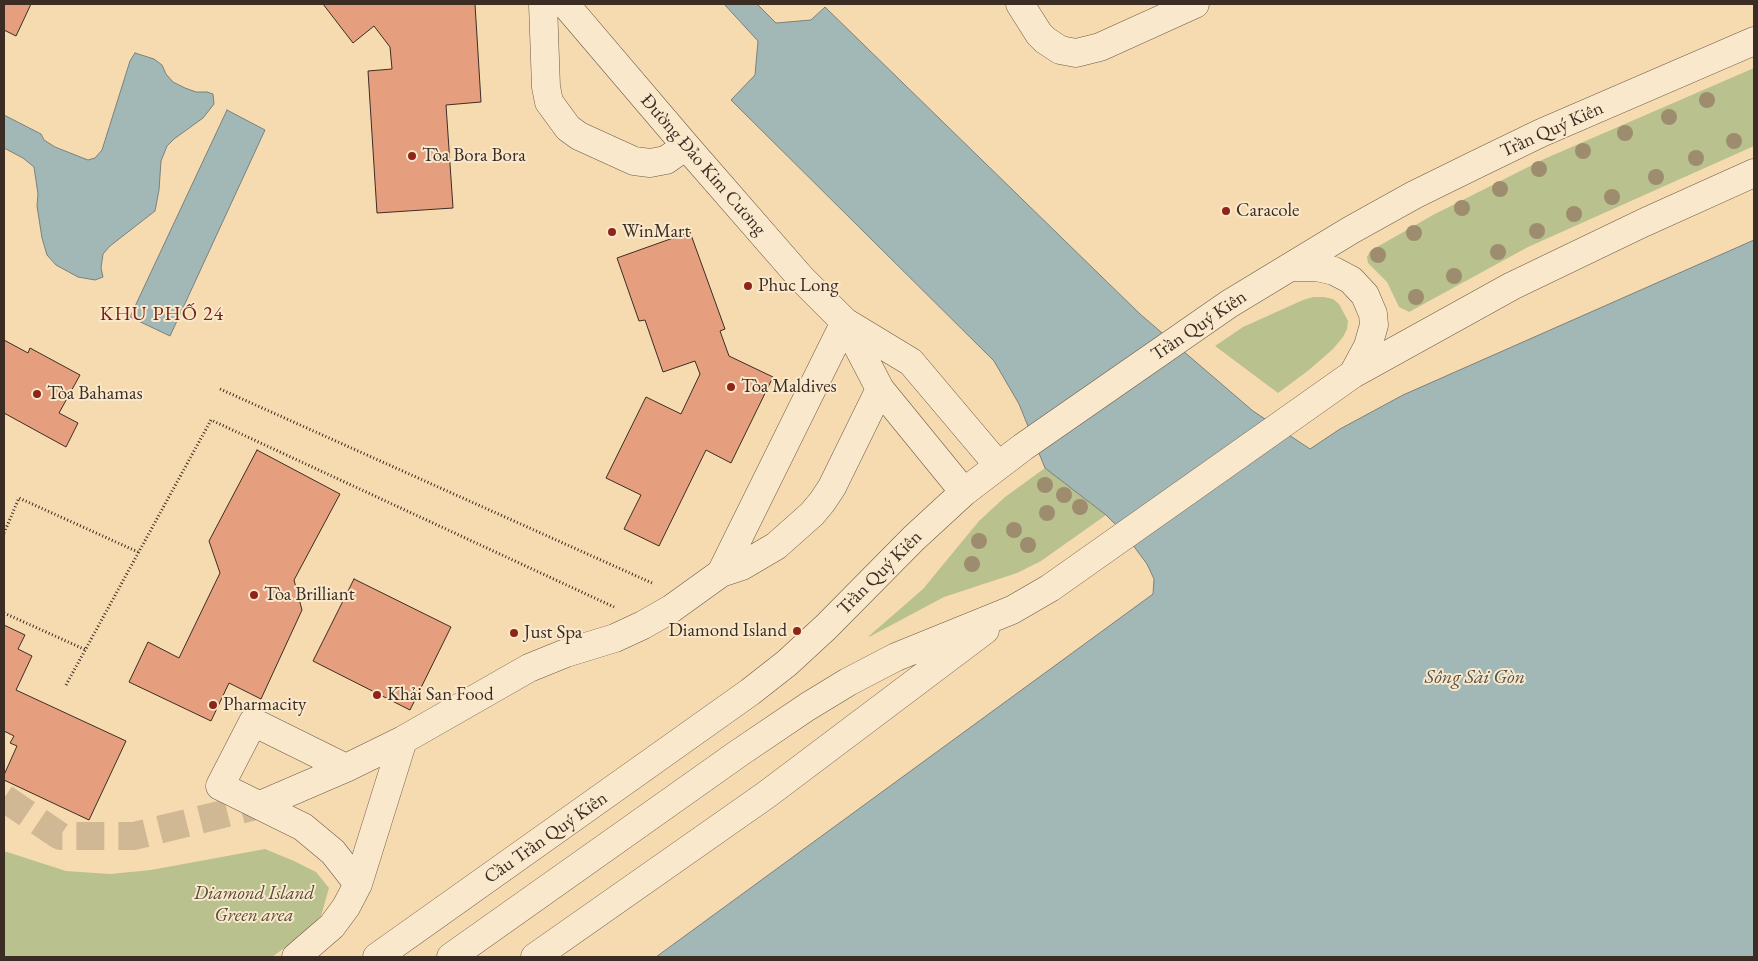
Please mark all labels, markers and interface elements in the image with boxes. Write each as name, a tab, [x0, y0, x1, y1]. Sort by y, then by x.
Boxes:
street label: Đường Đảo Kim Cương	[635, 90, 771, 240]
street label: Trần Quý Kiên	[1497, 97, 1607, 163]
place label: Tòa Bora Bora	[422, 145, 526, 167]
marker: Tòa Bora Bora	[406, 150, 418, 162]
place label: Caracole	[1236, 200, 1299, 222]
marker: Caracole	[1220, 205, 1232, 217]
place label: WinMart	[622, 221, 690, 243]
marker: WinMart	[606, 226, 618, 238]
place label: Phuc Long	[758, 275, 839, 297]
marker: Phuc Long	[742, 280, 754, 292]
street label: Trần Quý Kiên	[1147, 286, 1251, 366]
district label: KHU PHỐ 24	[99, 303, 225, 327]
place label: Tòa Maldives	[741, 376, 837, 398]
marker: Tòa Maldives	[725, 381, 737, 393]
place label: Tòa Bahamas	[47, 383, 143, 405]
marker: Tòa Bahamas	[31, 388, 43, 400]
street label: Trần Quý Kiên	[833, 526, 927, 620]
place label: Tòa Brilliant	[264, 584, 355, 606]
marker: Tòa Brilliant	[248, 589, 260, 601]
place label: Diamond Island	[668, 620, 787, 642]
place label: Just Spa	[524, 622, 582, 644]
marker: Diamond Island	[791, 625, 803, 637]
marker: Just Spa	[508, 627, 520, 639]
water label: Sông Sài Gòn	[1425, 666, 1525, 690]
place label: Khải San Food	[387, 684, 494, 706]
marker: Khải San Food	[371, 689, 383, 701]
place label: Pharmacity	[223, 694, 306, 716]
marker: Pharmacity	[207, 699, 219, 711]
street label: Cầu Trần Quý Kiên	[480, 787, 612, 889]
park label: Diamond Island Green area	[194, 883, 314, 927]

